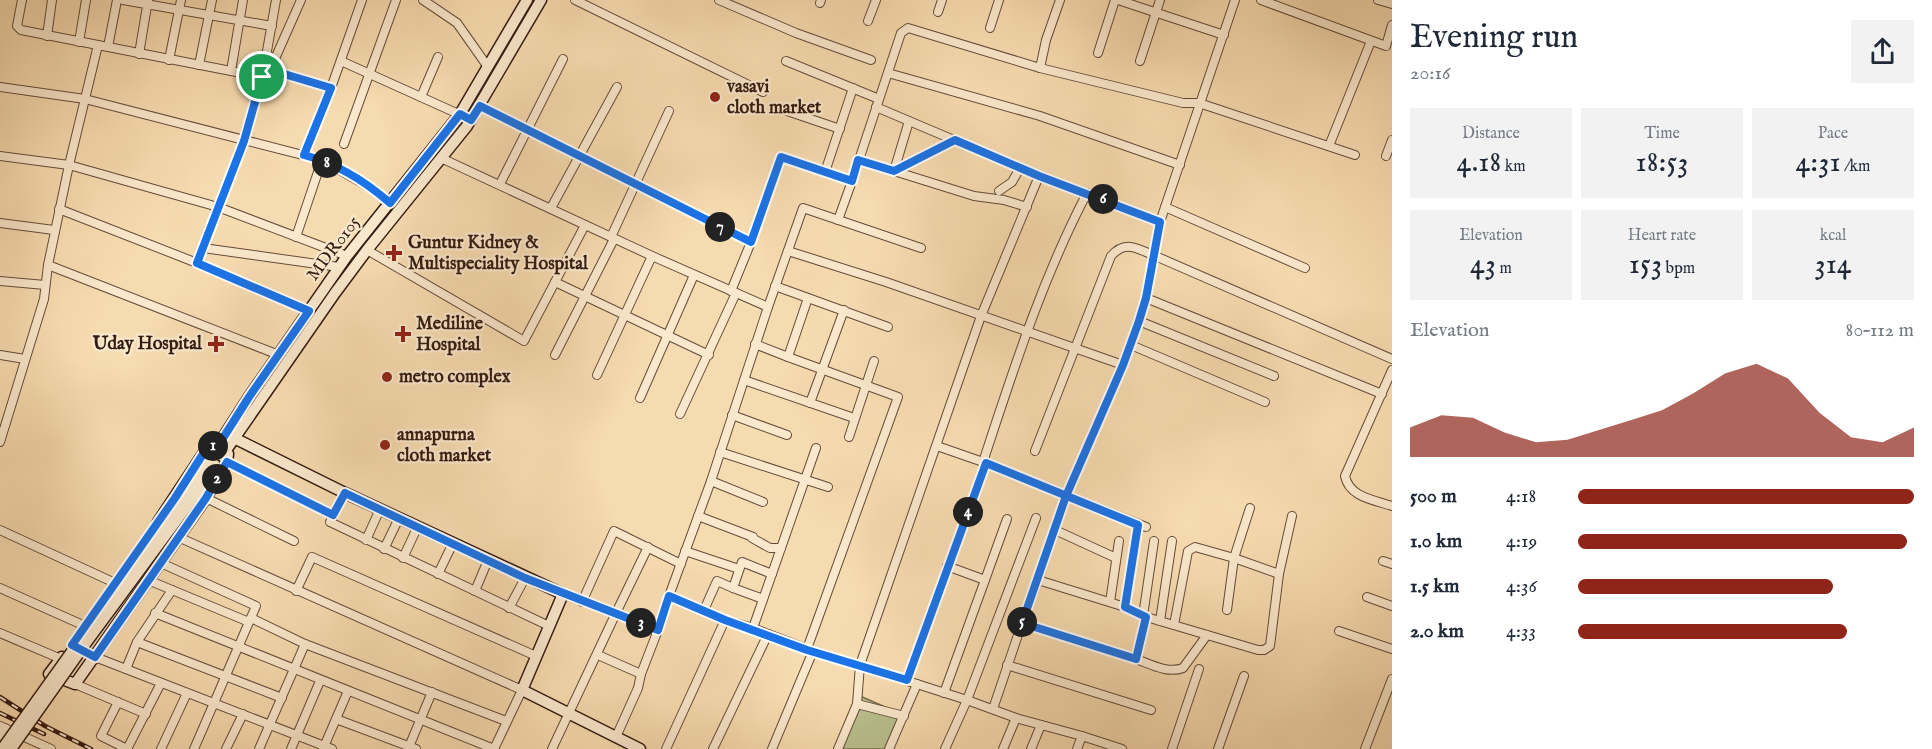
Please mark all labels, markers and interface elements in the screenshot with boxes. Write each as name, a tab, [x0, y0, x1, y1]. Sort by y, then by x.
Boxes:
text: Evening run	[1410, 17, 1578, 59]
button: share	[1851, 20, 1914, 83]
pin	[236, 51, 287, 102]
icon: arrive	[245, 60, 278, 93]
text: 20:16	[1410, 61, 1450, 86]
place label: vasavi cloth market	[726, 76, 822, 120]
marker: vasavi cloth market	[708, 90, 722, 104]
text: Distance	[1462, 124, 1520, 144]
text: Time	[1644, 124, 1680, 144]
text: Pace	[1818, 124, 1848, 144]
text: 4.18	[1456, 144, 1501, 182]
text: 18:53	[1636, 144, 1688, 182]
text: 4:31	[1796, 144, 1841, 182]
pin: 8	[312, 148, 342, 178]
text: 8	[324, 153, 330, 173]
text: km	[1501, 157, 1526, 177]
text: /km	[1841, 157, 1870, 177]
pin: 6	[1088, 184, 1118, 214]
text: 6	[1100, 189, 1106, 209]
street label: MDR0105	[302, 212, 366, 286]
pin: 7	[705, 212, 735, 242]
text: 7	[716, 217, 724, 237]
text: Elevation	[1459, 226, 1523, 246]
text: Heart rate	[1628, 226, 1696, 246]
text: kcal	[1820, 226, 1846, 246]
place label: Guntur Kidney & Multispeciality Hospital	[408, 232, 589, 276]
marker: Guntur Kidney & Multispeciality Hospital	[385, 244, 403, 262]
text: 43	[1470, 246, 1496, 284]
text: 153	[1629, 246, 1662, 284]
text: 314	[1814, 246, 1852, 284]
text: m	[1496, 259, 1512, 279]
text: bpm	[1662, 259, 1695, 279]
place label: Mediline Hospital	[416, 313, 484, 357]
text: Elevation	[1410, 318, 1489, 343]
text: 80–112 m	[1846, 318, 1914, 343]
marker: Mediline Hospital	[394, 325, 412, 343]
place label: Uday Hospital	[92, 333, 203, 356]
marker: Uday Hospital	[207, 335, 225, 353]
place label: metro complex	[399, 366, 511, 389]
marker: metro complex	[380, 370, 394, 384]
place label: annapurna cloth market	[397, 424, 492, 468]
pin: 1	[198, 431, 228, 461]
text: 1	[210, 436, 216, 456]
marker: annapurna cloth market	[378, 438, 392, 452]
pin: 2	[202, 464, 232, 494]
text: 2	[213, 469, 221, 489]
text: 500 m	[1410, 484, 1457, 509]
text: 4:18	[1506, 484, 1536, 509]
pin: 4	[953, 497, 983, 527]
text: 4	[964, 502, 972, 522]
text: 1.0 km	[1410, 529, 1462, 554]
text: 4:19	[1506, 529, 1537, 554]
text: 1.5 km	[1410, 574, 1460, 599]
text: 4:36	[1506, 574, 1537, 599]
pin: 5	[1007, 607, 1037, 637]
pin: 3	[626, 608, 656, 638]
text: 5	[1019, 612, 1025, 632]
text: 3	[638, 613, 644, 633]
text: 2.0 km	[1410, 619, 1464, 644]
text: 4:33	[1506, 619, 1536, 644]

